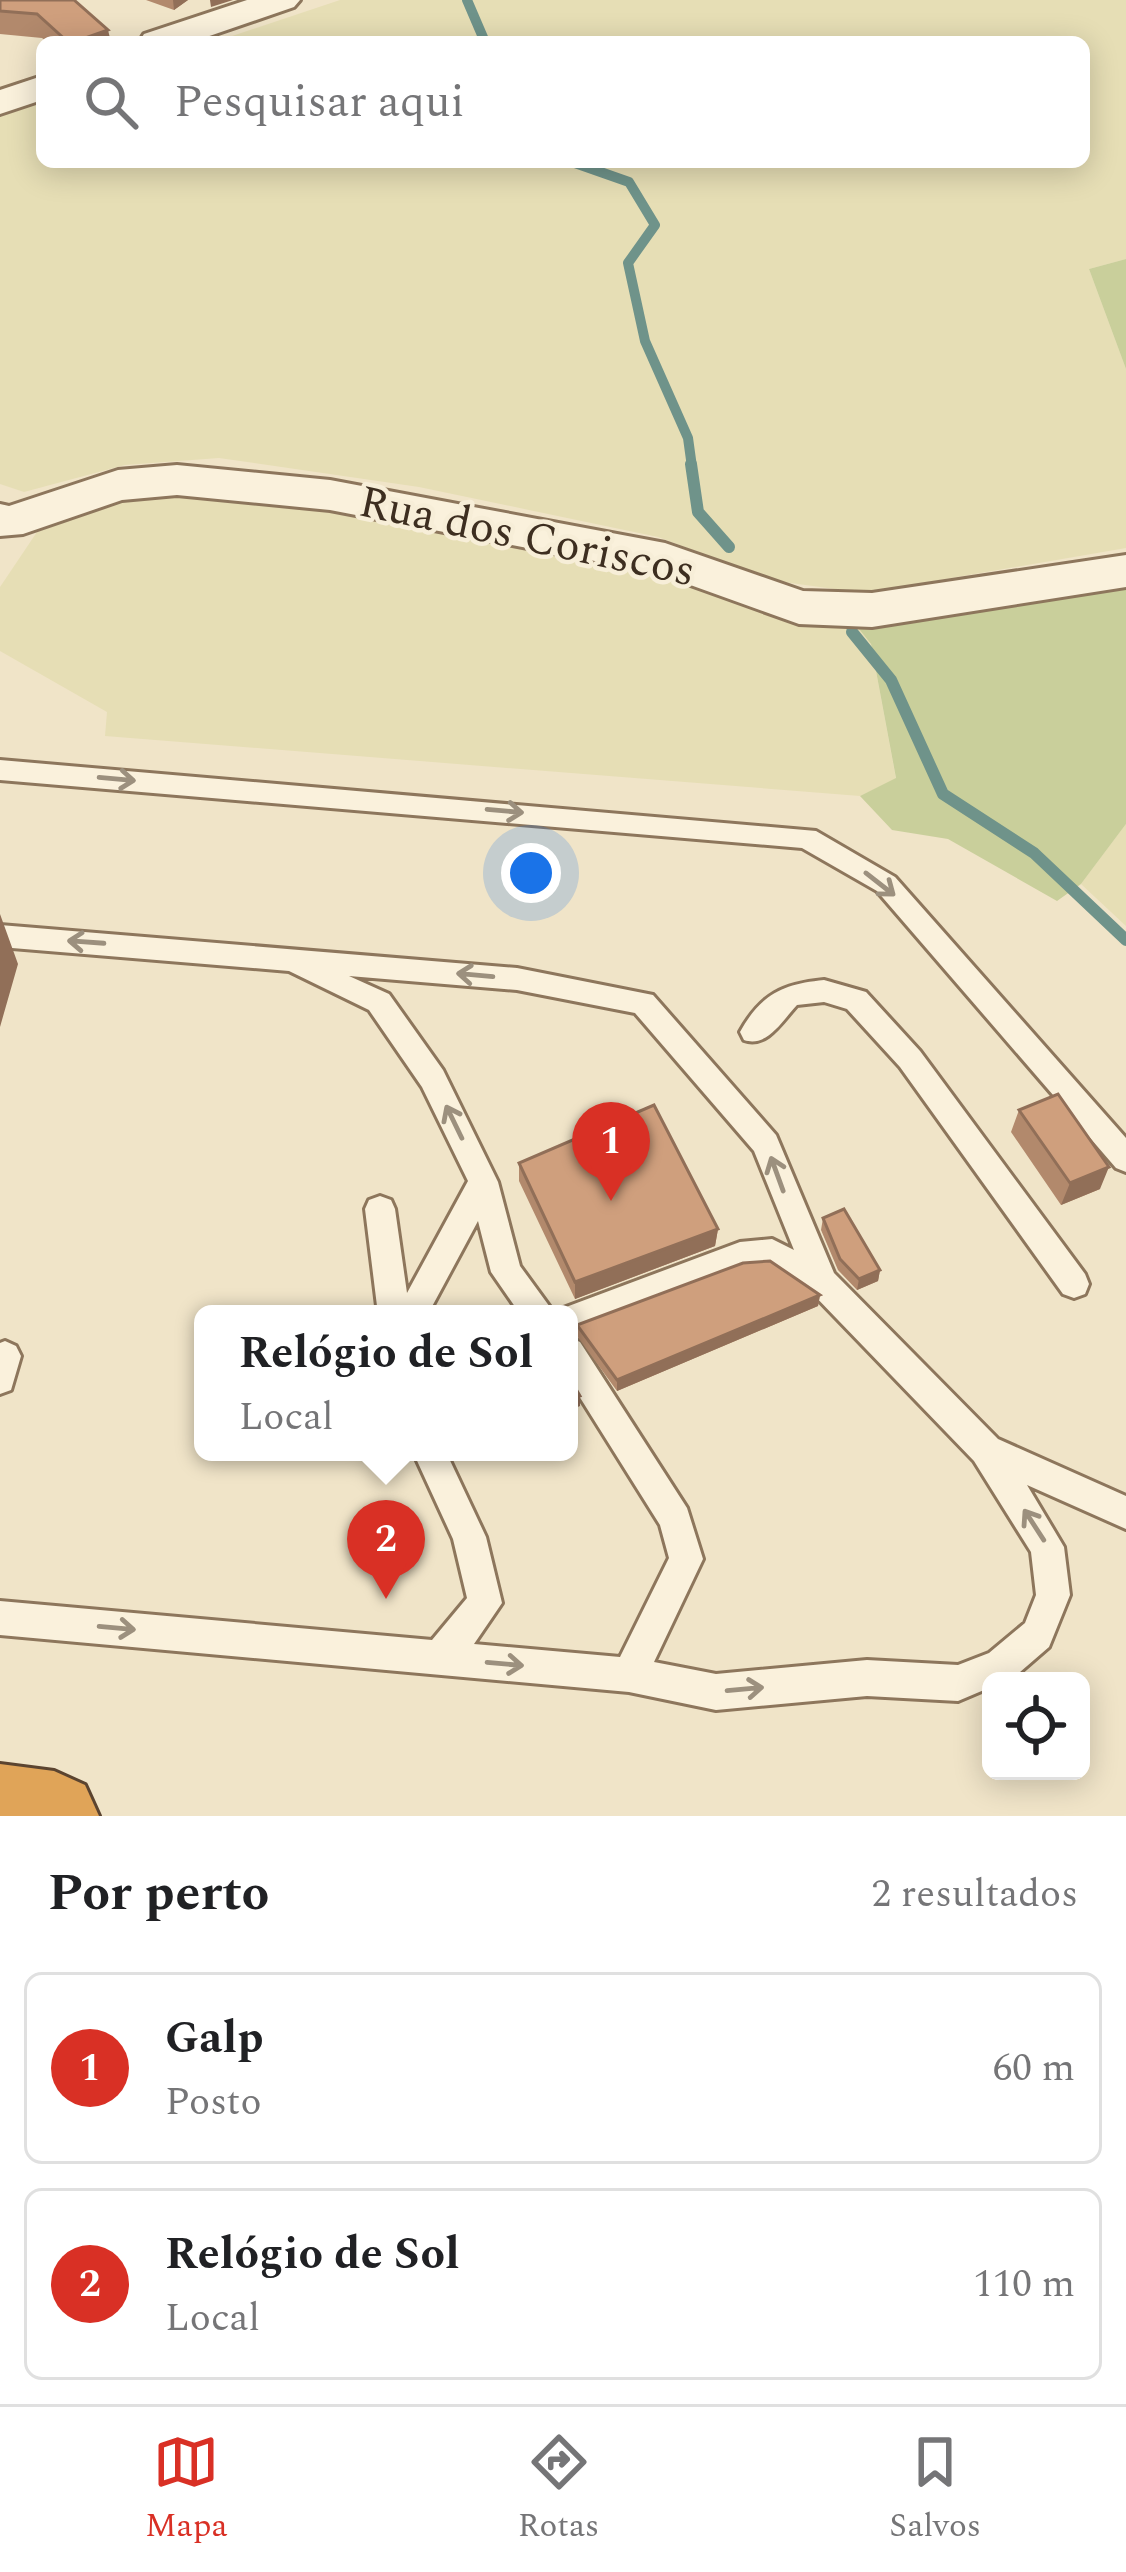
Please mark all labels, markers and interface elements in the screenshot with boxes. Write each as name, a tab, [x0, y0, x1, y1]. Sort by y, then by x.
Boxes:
search box	[36, 36, 1090, 168]
text: Pesquisar aqui	[174, 68, 464, 137]
icon: search	[78, 69, 144, 135]
street label: Rua dos Coriscos	[353, 468, 701, 606]
one-way arrow	[97, 768, 136, 791]
one-way arrow	[485, 800, 524, 823]
your location	[501, 843, 561, 903]
one-way arrow	[864, 870, 896, 897]
one-way arrow	[67, 930, 106, 953]
one-way arrow	[456, 963, 495, 986]
pin: 1	[572, 1102, 650, 1201]
one-way arrow	[442, 1105, 464, 1141]
one-way arrow	[765, 1156, 786, 1193]
popup	[194, 1305, 578, 1461]
text: Relógio de Sol	[239, 1319, 533, 1388]
text: Local	[239, 1388, 334, 1447]
pin: 2	[347, 1500, 425, 1599]
one-way arrow	[1021, 1509, 1046, 1543]
one-way arrow	[96, 1617, 135, 1640]
one-way arrow	[485, 1653, 524, 1676]
map controls	[982, 1672, 1090, 1780]
button: locate	[982, 1672, 1090, 1780]
one-way arrow	[725, 1677, 764, 1700]
text: Por perto	[48, 1855, 270, 1933]
text: 2 resultados	[872, 1865, 1078, 1924]
text: Galp	[165, 2004, 264, 2073]
text: 1	[79, 2039, 101, 2098]
text: 60 m	[993, 2039, 1075, 2098]
text: Posto	[165, 2073, 262, 2132]
text: Relógio de Sol	[165, 2220, 460, 2289]
text: 2	[79, 2255, 101, 2314]
text: 110 m	[973, 2255, 1075, 2314]
text: Local	[165, 2289, 260, 2348]
tab: Mapa	[145, 2429, 228, 2551]
tab: Rotas	[518, 2429, 599, 2551]
tab: Salvos	[889, 2429, 981, 2551]

